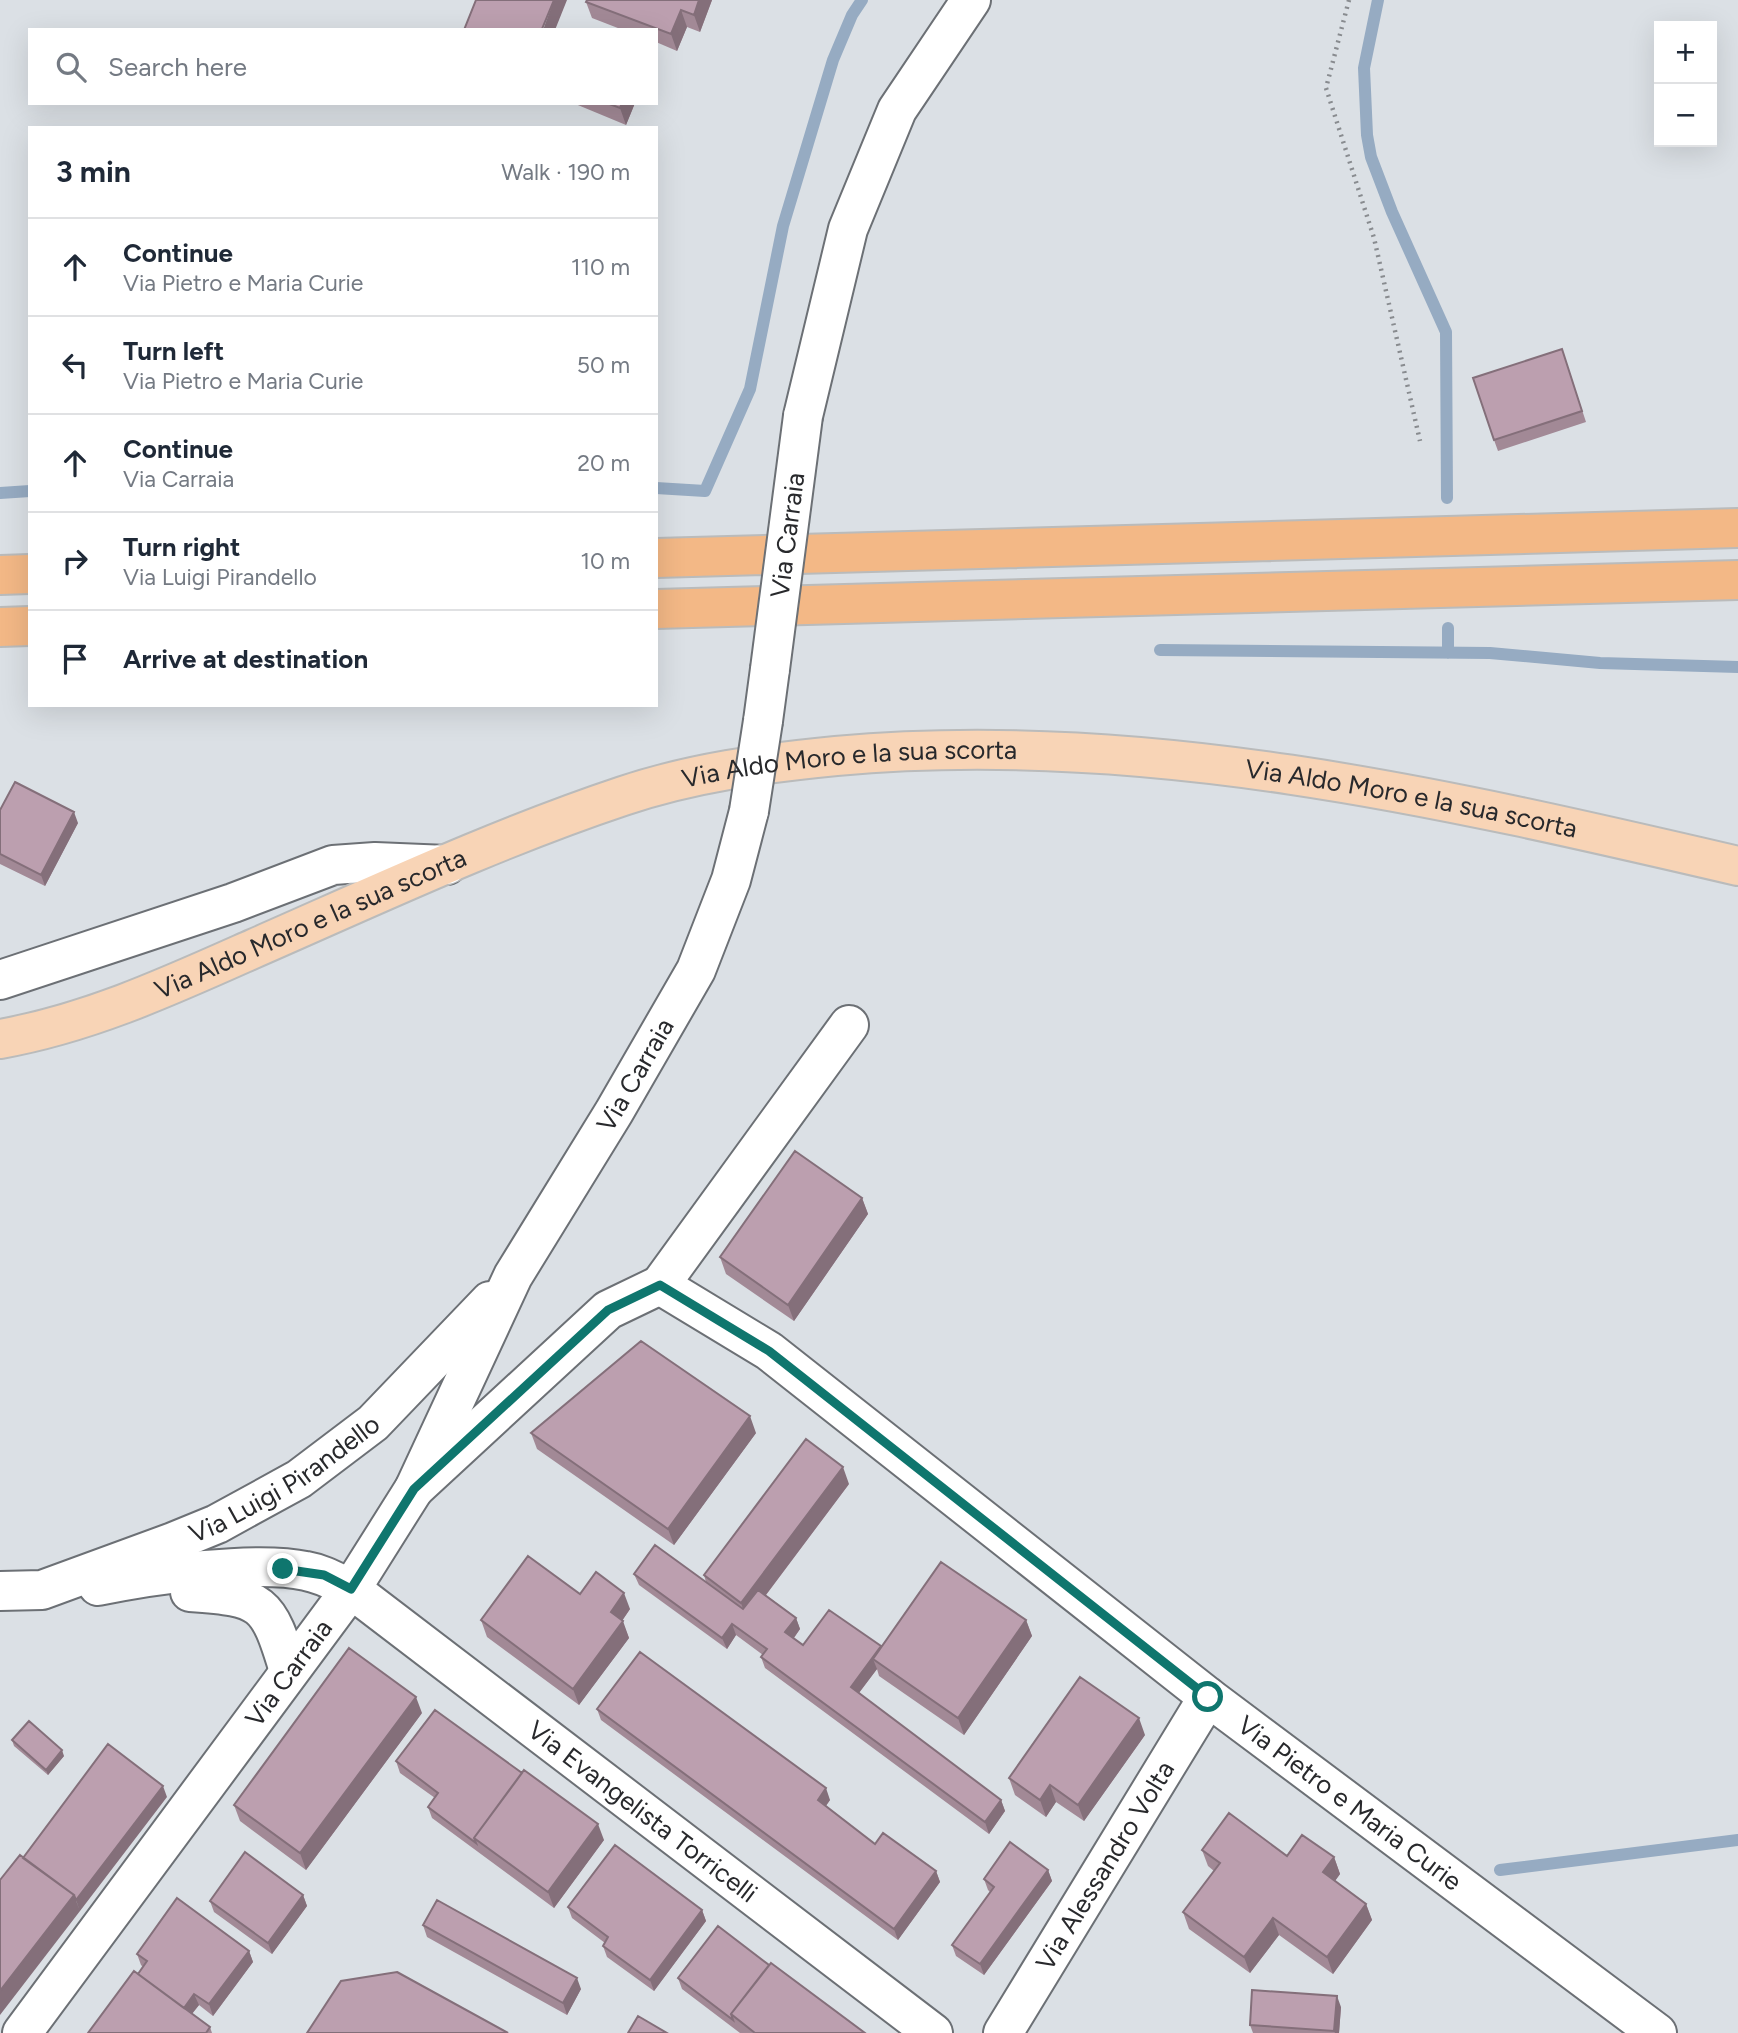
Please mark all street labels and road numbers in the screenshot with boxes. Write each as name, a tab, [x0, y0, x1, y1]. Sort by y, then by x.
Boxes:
street label: Via Carraia	[763, 471, 811, 600]
street label: Via Aldo Moro e la sua scorta	[679, 734, 1018, 795]
street label: Via Aldo Moro e la sua scorta	[1243, 752, 1580, 845]
street label: Via Aldo Moro e la sua scorta	[150, 841, 471, 1006]
street label: Via Carraia	[590, 1012, 681, 1138]
street label: Via Luigi Pirandello	[184, 1408, 386, 1550]
street label: Via Carraia	[238, 1613, 339, 1733]
street label: Via Pietro e Maria Curie	[1231, 1709, 1468, 1897]
street label: Via Evangelista Torricelli	[521, 1714, 764, 1909]
street label: Via Alessandro Volta	[1029, 1755, 1181, 1976]

